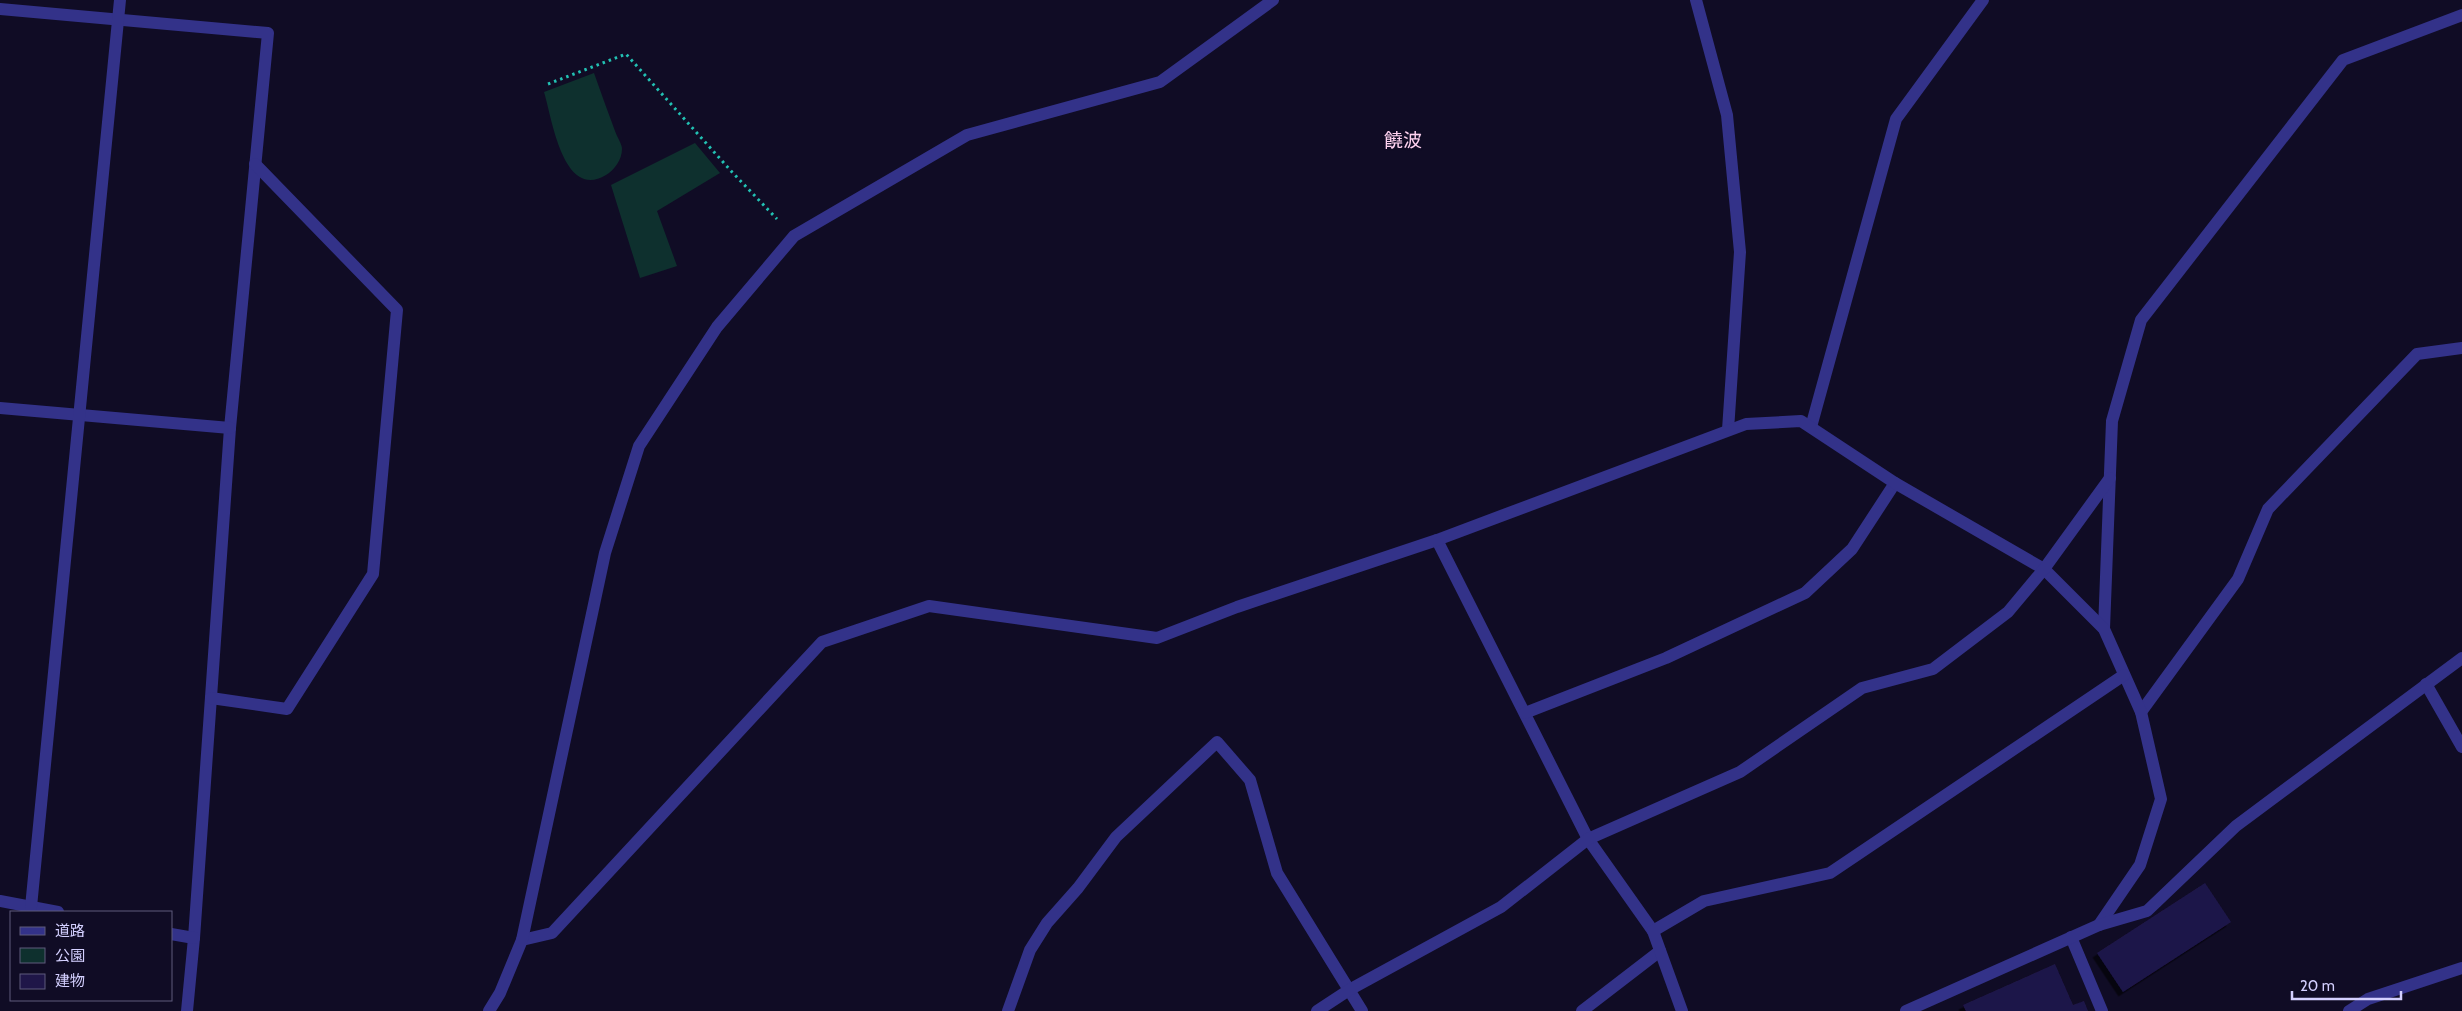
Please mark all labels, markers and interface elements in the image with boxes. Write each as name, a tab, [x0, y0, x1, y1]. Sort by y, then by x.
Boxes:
district label: 饒波	[1384, 129, 1422, 152]
legend	[10, 911, 172, 1001]
text: 道路	[55, 922, 85, 940]
text: 公園	[55, 947, 85, 965]
scale bar	[2292, 968, 2401, 1000]
text: 建物	[55, 972, 85, 990]
text: 20 m	[2300, 977, 2335, 995]

